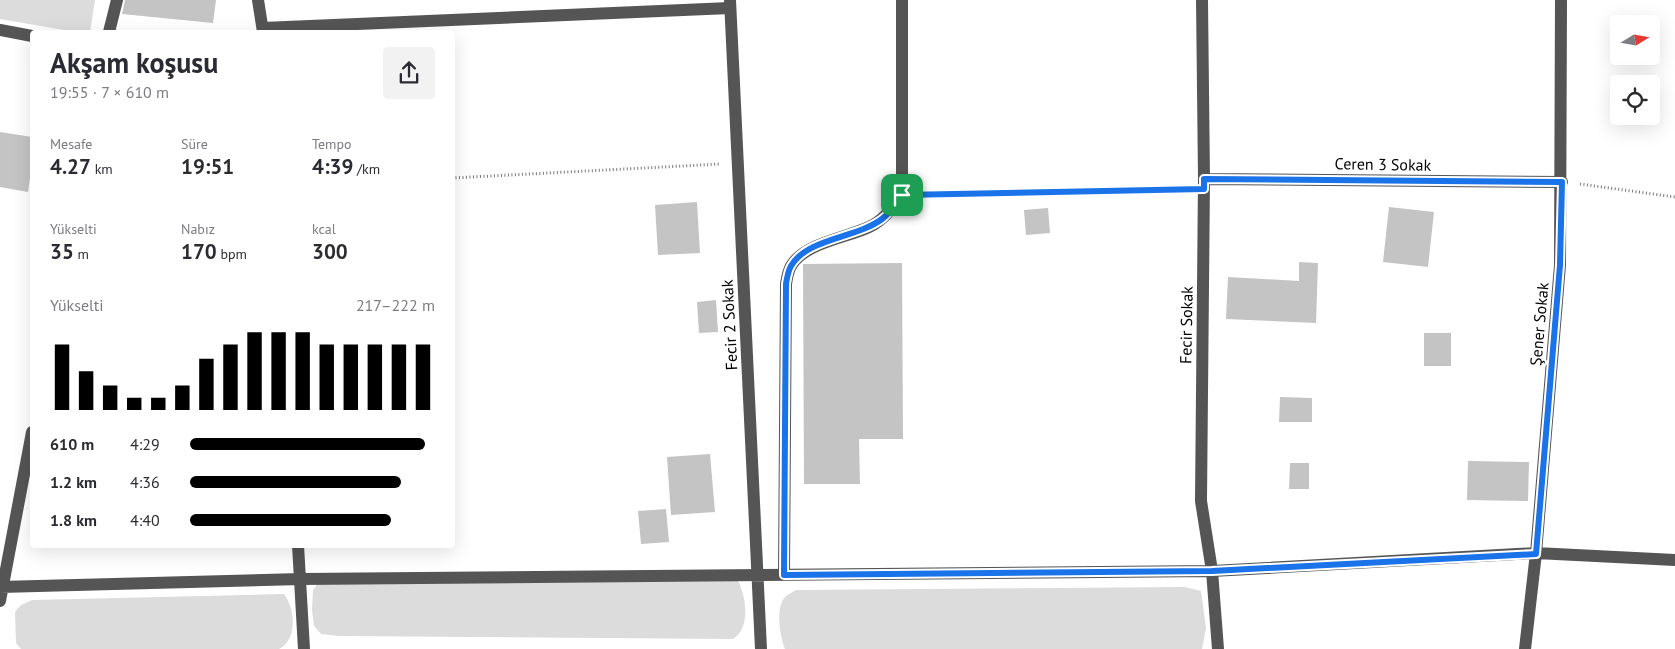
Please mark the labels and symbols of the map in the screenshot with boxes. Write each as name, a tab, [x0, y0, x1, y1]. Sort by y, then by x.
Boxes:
north arrow	[1610, 15, 1660, 65]
street label: Ceren 3 Sokak	[1335, 153, 1432, 175]
pin	[881, 174, 923, 216]
street label: Fecir 2 Sokak	[717, 279, 741, 371]
street label: Şener Sokak	[1525, 281, 1553, 366]
street label: Fecir Sokak	[1175, 286, 1197, 364]

